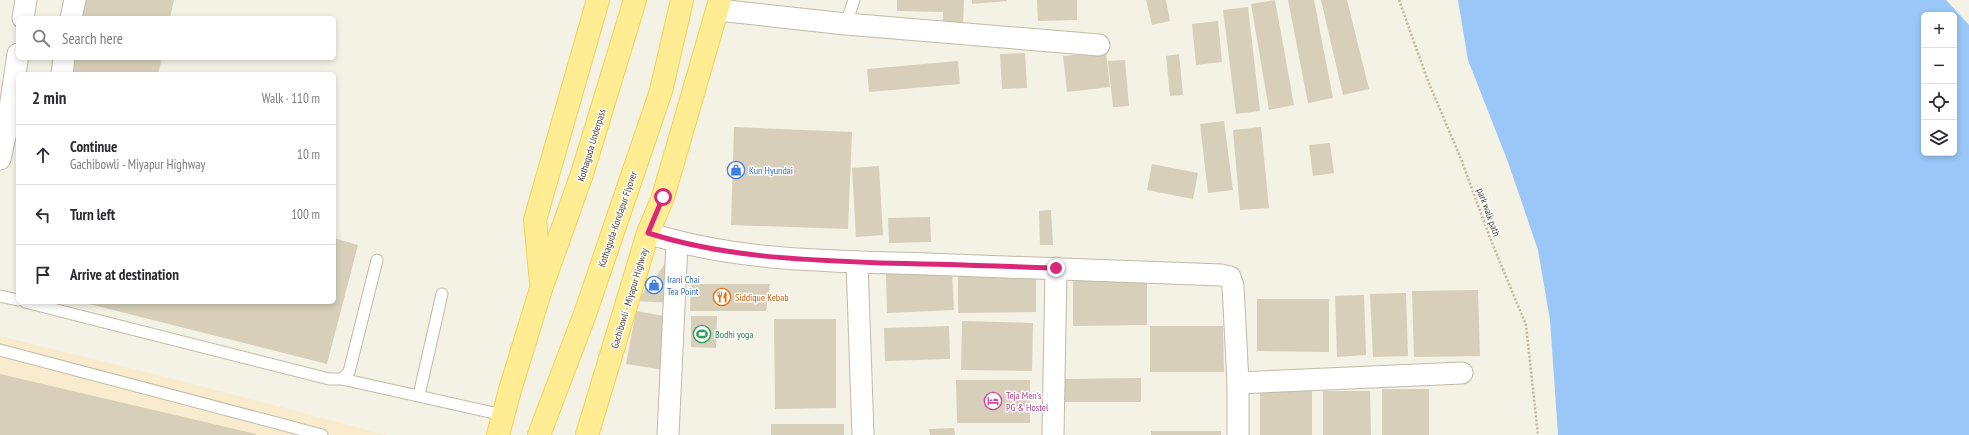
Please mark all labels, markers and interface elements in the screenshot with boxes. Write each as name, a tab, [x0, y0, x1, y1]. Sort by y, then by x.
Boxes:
map controls	[1921, 12, 1957, 156]
button: +	[1921, 12, 1957, 48]
search box	[16, 16, 336, 60]
icon: search	[30, 27, 52, 49]
text: Search here	[62, 29, 123, 48]
button: −	[1921, 48, 1957, 84]
button: locate	[1921, 84, 1957, 120]
text: 2 min	[32, 87, 66, 109]
text: Walk · 110 m	[262, 90, 320, 107]
street label: Kothaguda Underpass	[574, 107, 609, 183]
button: layers	[1921, 120, 1957, 156]
text: Continue	[70, 137, 117, 156]
icon: ahead	[32, 144, 54, 166]
text: 10 m	[297, 146, 320, 163]
text: Gachibowli - Miyapur Highway	[70, 156, 205, 173]
shop icon: Kun Hyundai	[726, 160, 746, 180]
place label: Kun Hyundai	[749, 164, 793, 177]
street label: Kothaguda-Kondapur Flyover	[595, 169, 640, 269]
street label: park walk path	[1474, 186, 1503, 238]
route start	[654, 188, 672, 206]
icon: left	[32, 204, 54, 226]
text: Turn left	[70, 205, 115, 224]
text: 100 m	[291, 206, 320, 223]
street label: Gachibowli - Miyapur Highway	[608, 246, 651, 350]
route end	[1047, 259, 1065, 277]
icon: arrive	[32, 264, 54, 286]
text: Arrive at destination	[70, 265, 179, 284]
place label: Irani Chai Tea Point	[667, 273, 700, 298]
shop icon: Irani Chai Tea Point	[644, 275, 664, 295]
restaurant icon: Siddique Kebab	[712, 287, 732, 307]
place label: Siddique Kebab	[735, 291, 789, 304]
sports icon: Bodhi yoga	[692, 324, 712, 344]
place label: Bodhi yoga	[715, 328, 753, 341]
place label: Teja Men's PG & Hostel	[1006, 389, 1049, 414]
hotel icon: Teja Men's PG & Hostel	[983, 391, 1003, 411]

